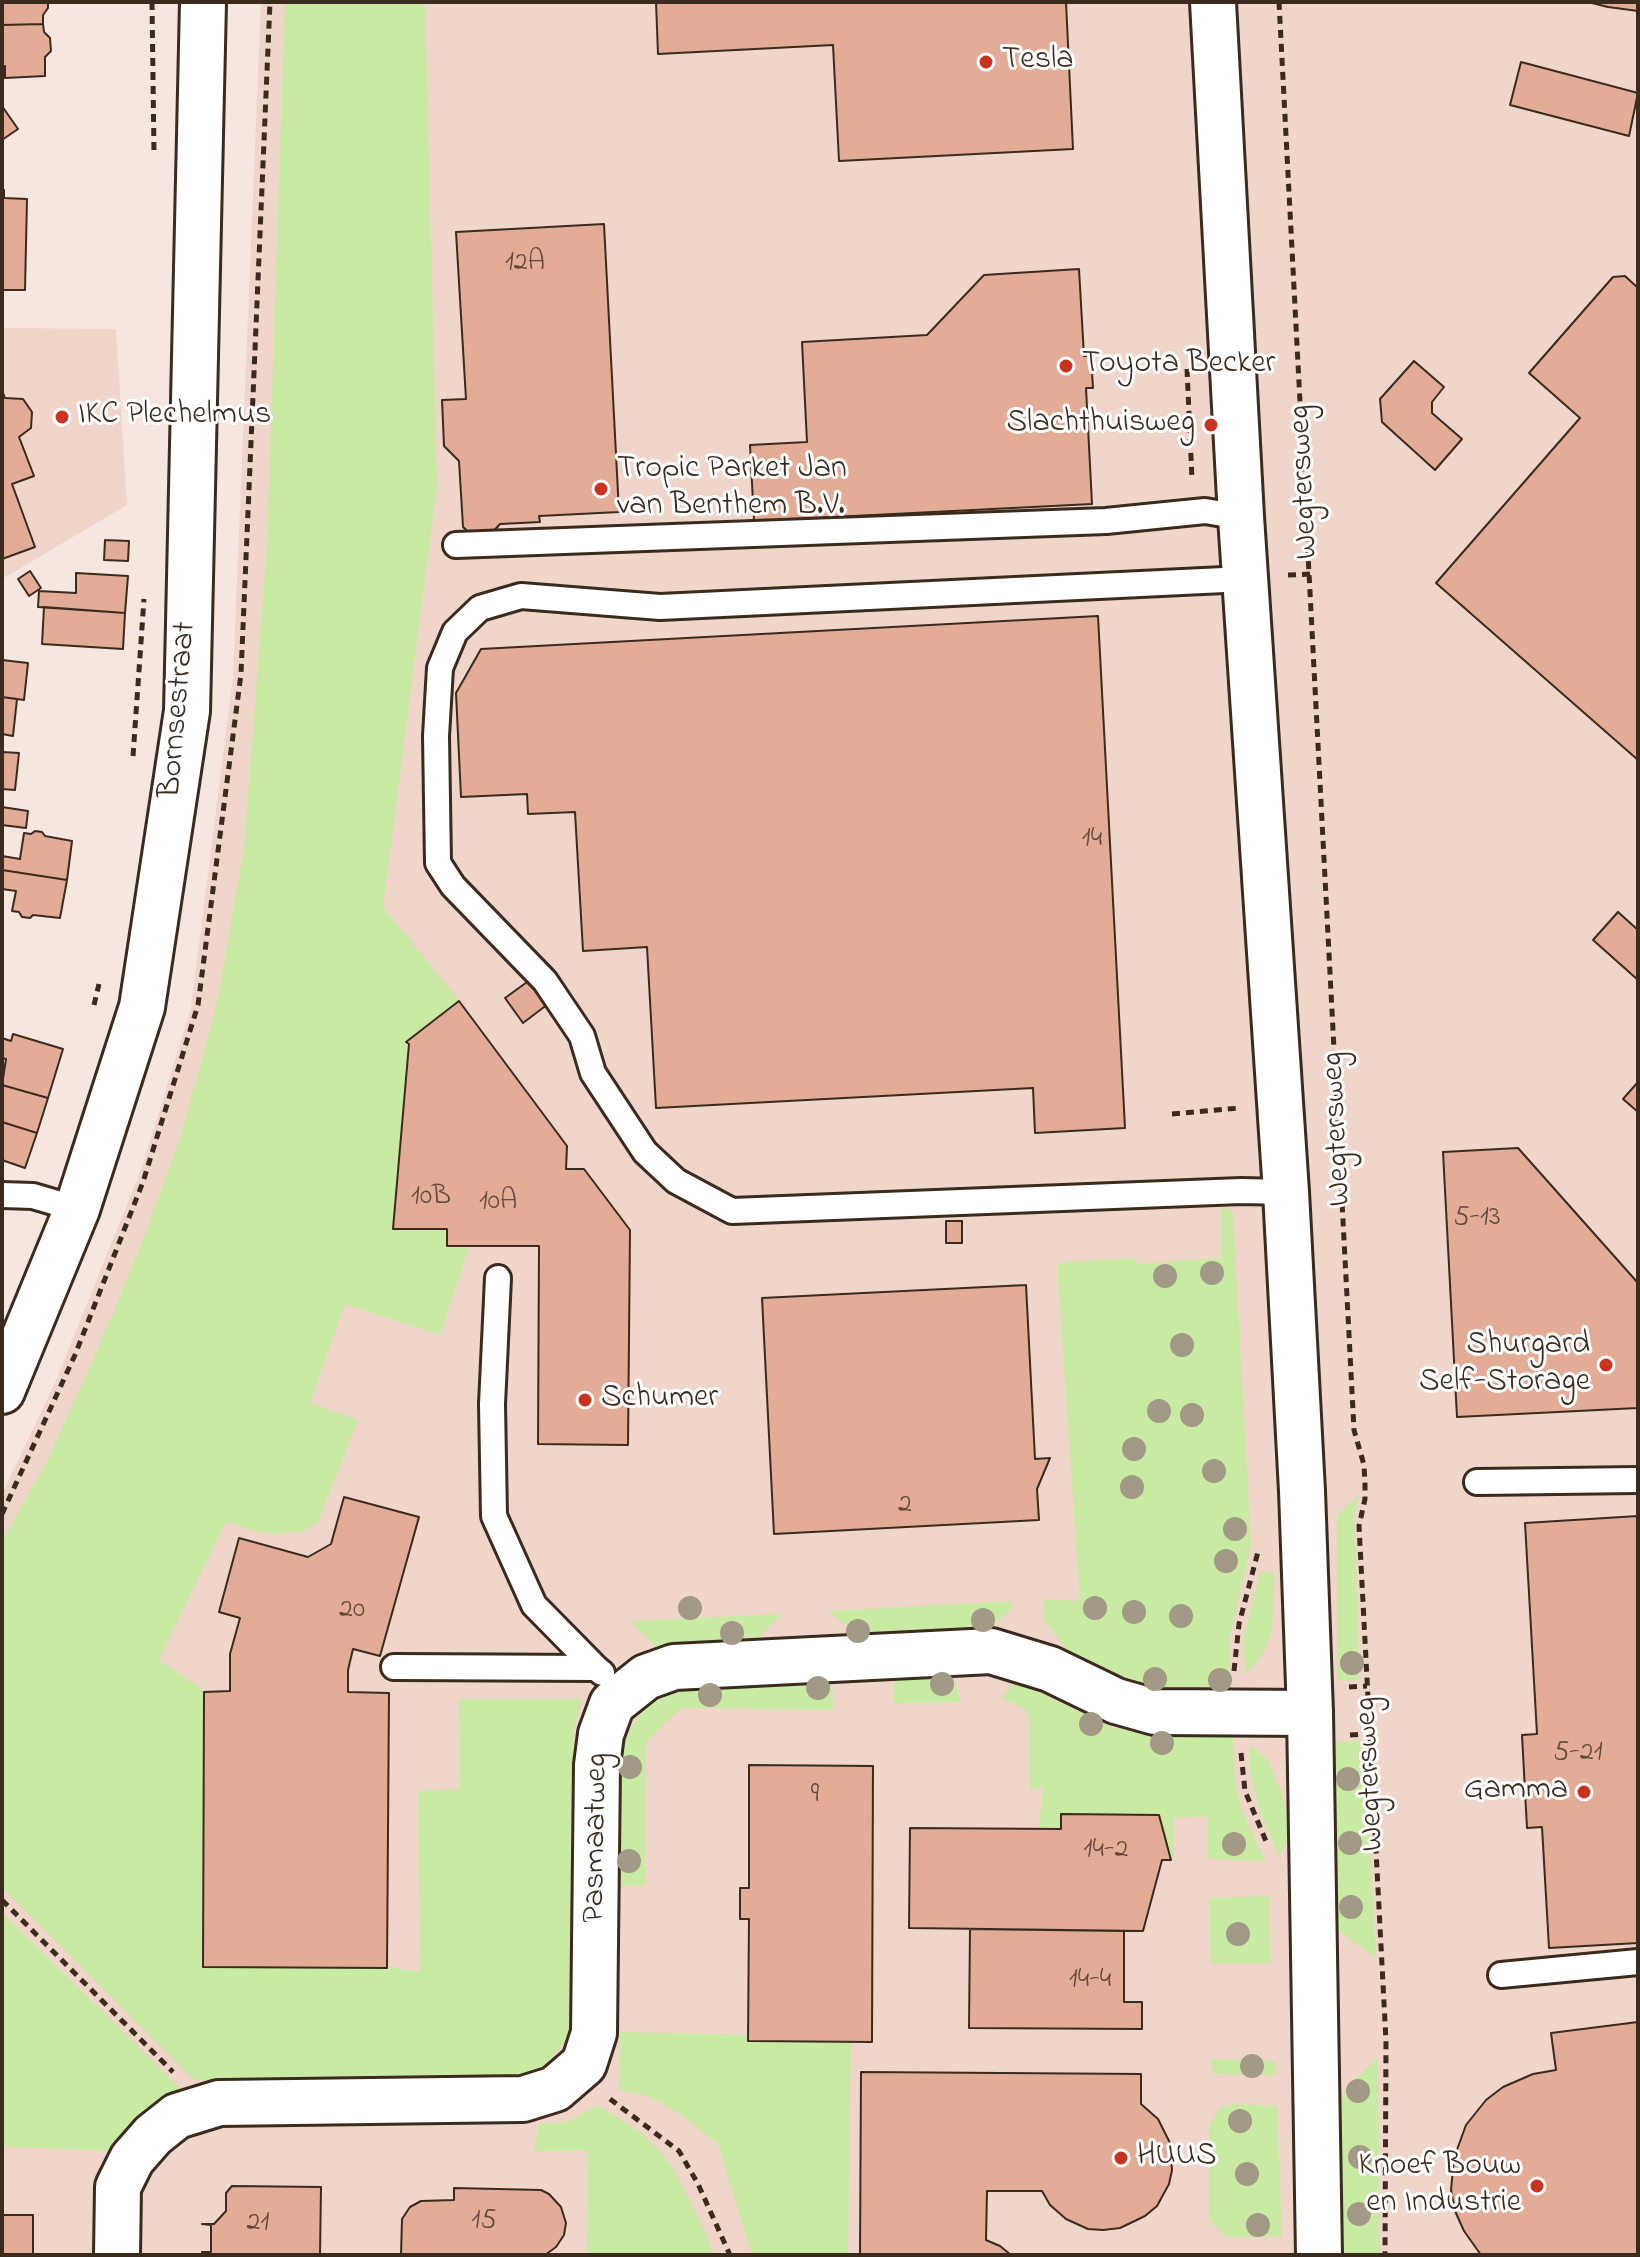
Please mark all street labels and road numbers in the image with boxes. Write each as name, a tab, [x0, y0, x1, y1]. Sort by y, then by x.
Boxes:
street label: Wegtersweg	[1283, 404, 1329, 560]
street label: Bornsestraat	[153, 620, 207, 800]
street label: Wegtersweg	[1316, 1051, 1362, 1207]
street label: Wegtersweg	[1349, 1696, 1395, 1852]
street label: Pasmaatweg	[577, 1753, 619, 1923]

